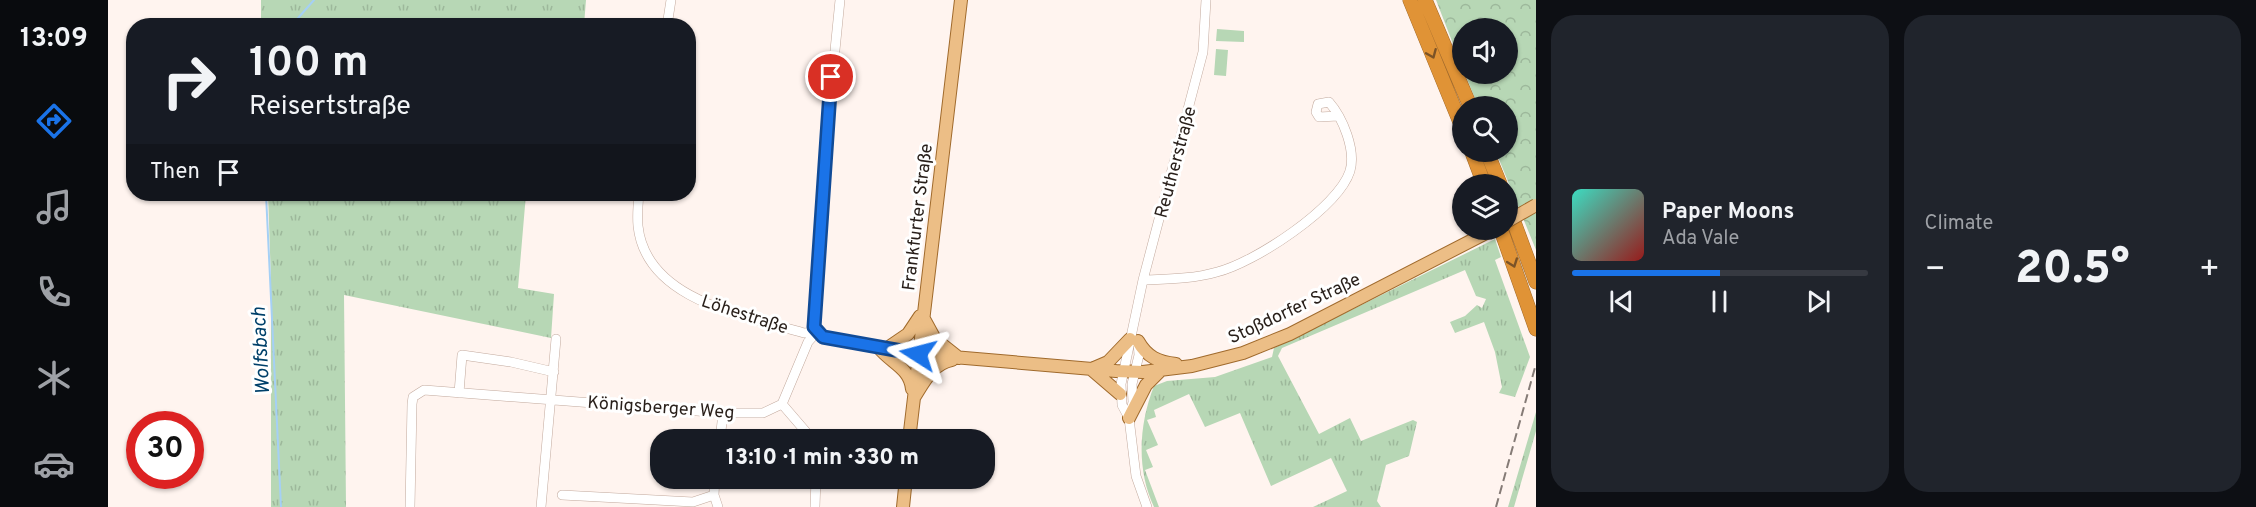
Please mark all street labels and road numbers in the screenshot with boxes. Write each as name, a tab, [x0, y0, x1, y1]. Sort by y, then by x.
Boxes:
street label: Reutherstraße	[1150, 104, 1202, 221]
street label: Frankfurter Straße	[898, 142, 939, 292]
street label: Stoßdorfer Straße	[1225, 269, 1365, 350]
street label: Löhestraße	[698, 291, 791, 340]
street label: Königsberger Weg	[587, 392, 735, 425]

